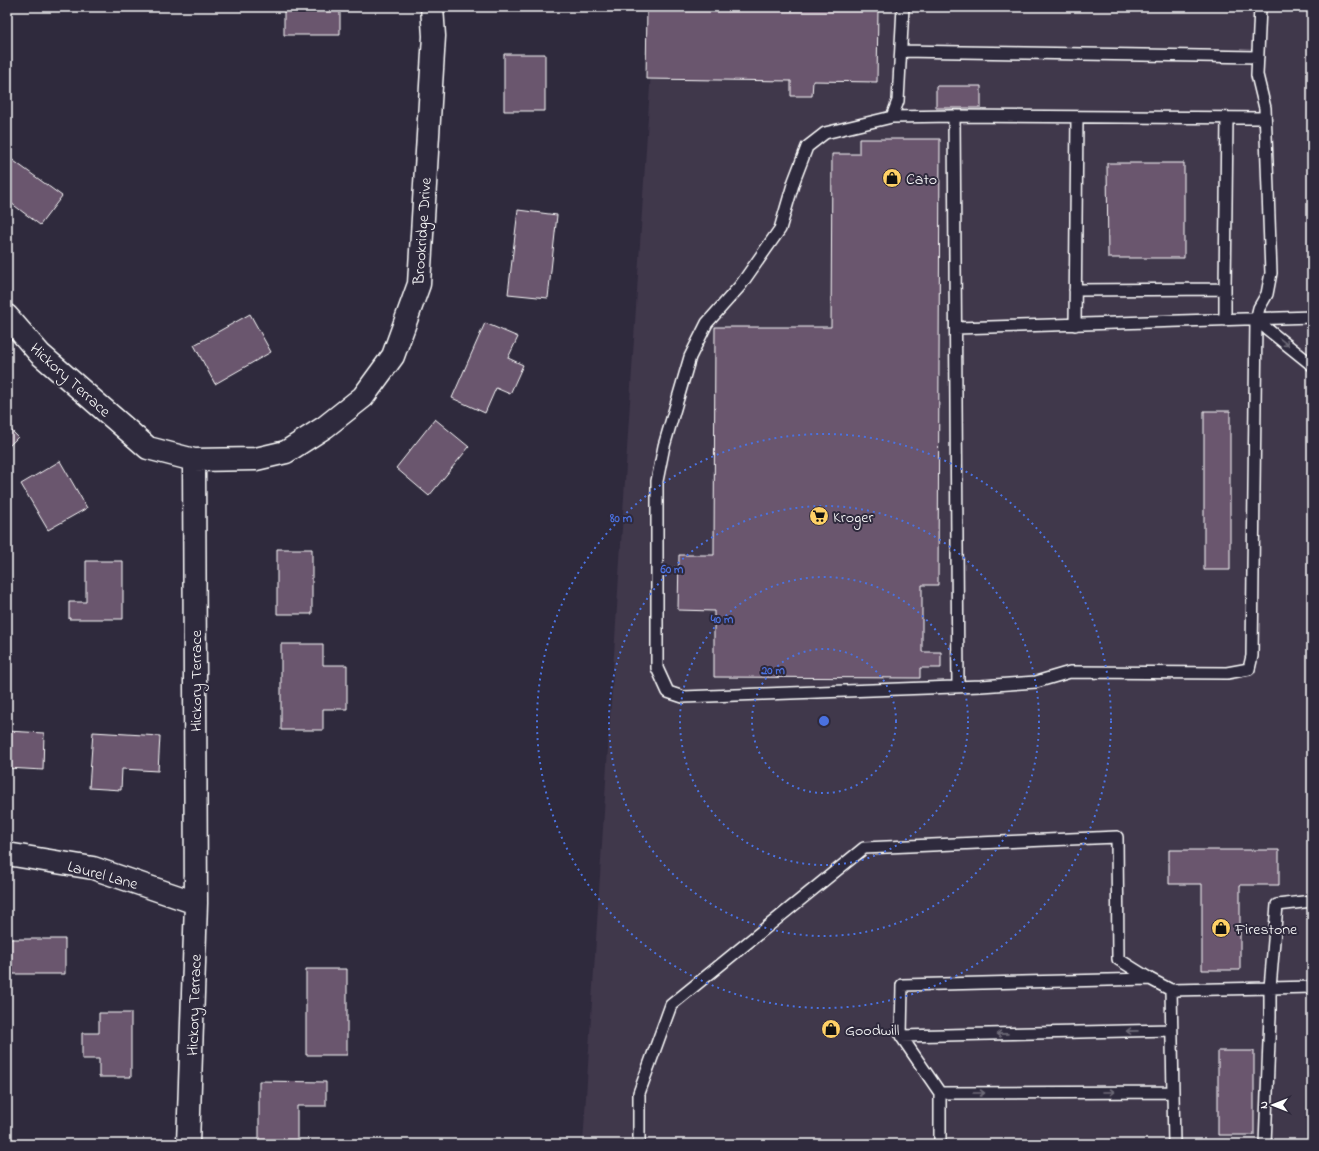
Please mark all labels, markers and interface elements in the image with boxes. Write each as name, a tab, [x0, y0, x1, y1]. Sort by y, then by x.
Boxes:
shop icon: Cato	[881, 167, 903, 189]
place label: Cato	[906, 168, 937, 192]
street label: Brookridge Drive	[407, 176, 439, 287]
street label: Hickory Terrace	[24, 338, 116, 424]
one-way arrow	[1278, 338, 1289, 347]
supermarket icon: Kroger	[808, 505, 830, 527]
place label: Kroger	[833, 506, 873, 530]
text: 80 m	[609, 510, 633, 528]
text: 60 m	[660, 561, 684, 579]
text: 40 m	[710, 611, 734, 629]
street label: Hickory Terrace	[185, 629, 209, 732]
text: 20 m	[760, 662, 785, 680]
centre of rings	[817, 714, 831, 728]
street label: Laurel Lane	[65, 855, 141, 897]
shop icon: Firestone	[1210, 917, 1232, 939]
place label: Firestone	[1234, 918, 1298, 942]
street label: Hickory Terrace	[181, 953, 209, 1056]
shop icon: Goodwill	[820, 1018, 842, 1040]
place label: Goodwill	[845, 1019, 900, 1043]
one-way arrow	[1126, 1027, 1139, 1035]
one-way arrow	[996, 1030, 1009, 1038]
north arrow	[1253, 1085, 1293, 1125]
one-way arrow	[1102, 1088, 1115, 1096]
one-way arrow	[972, 1089, 985, 1097]
text: N	[1256, 1101, 1272, 1109]

